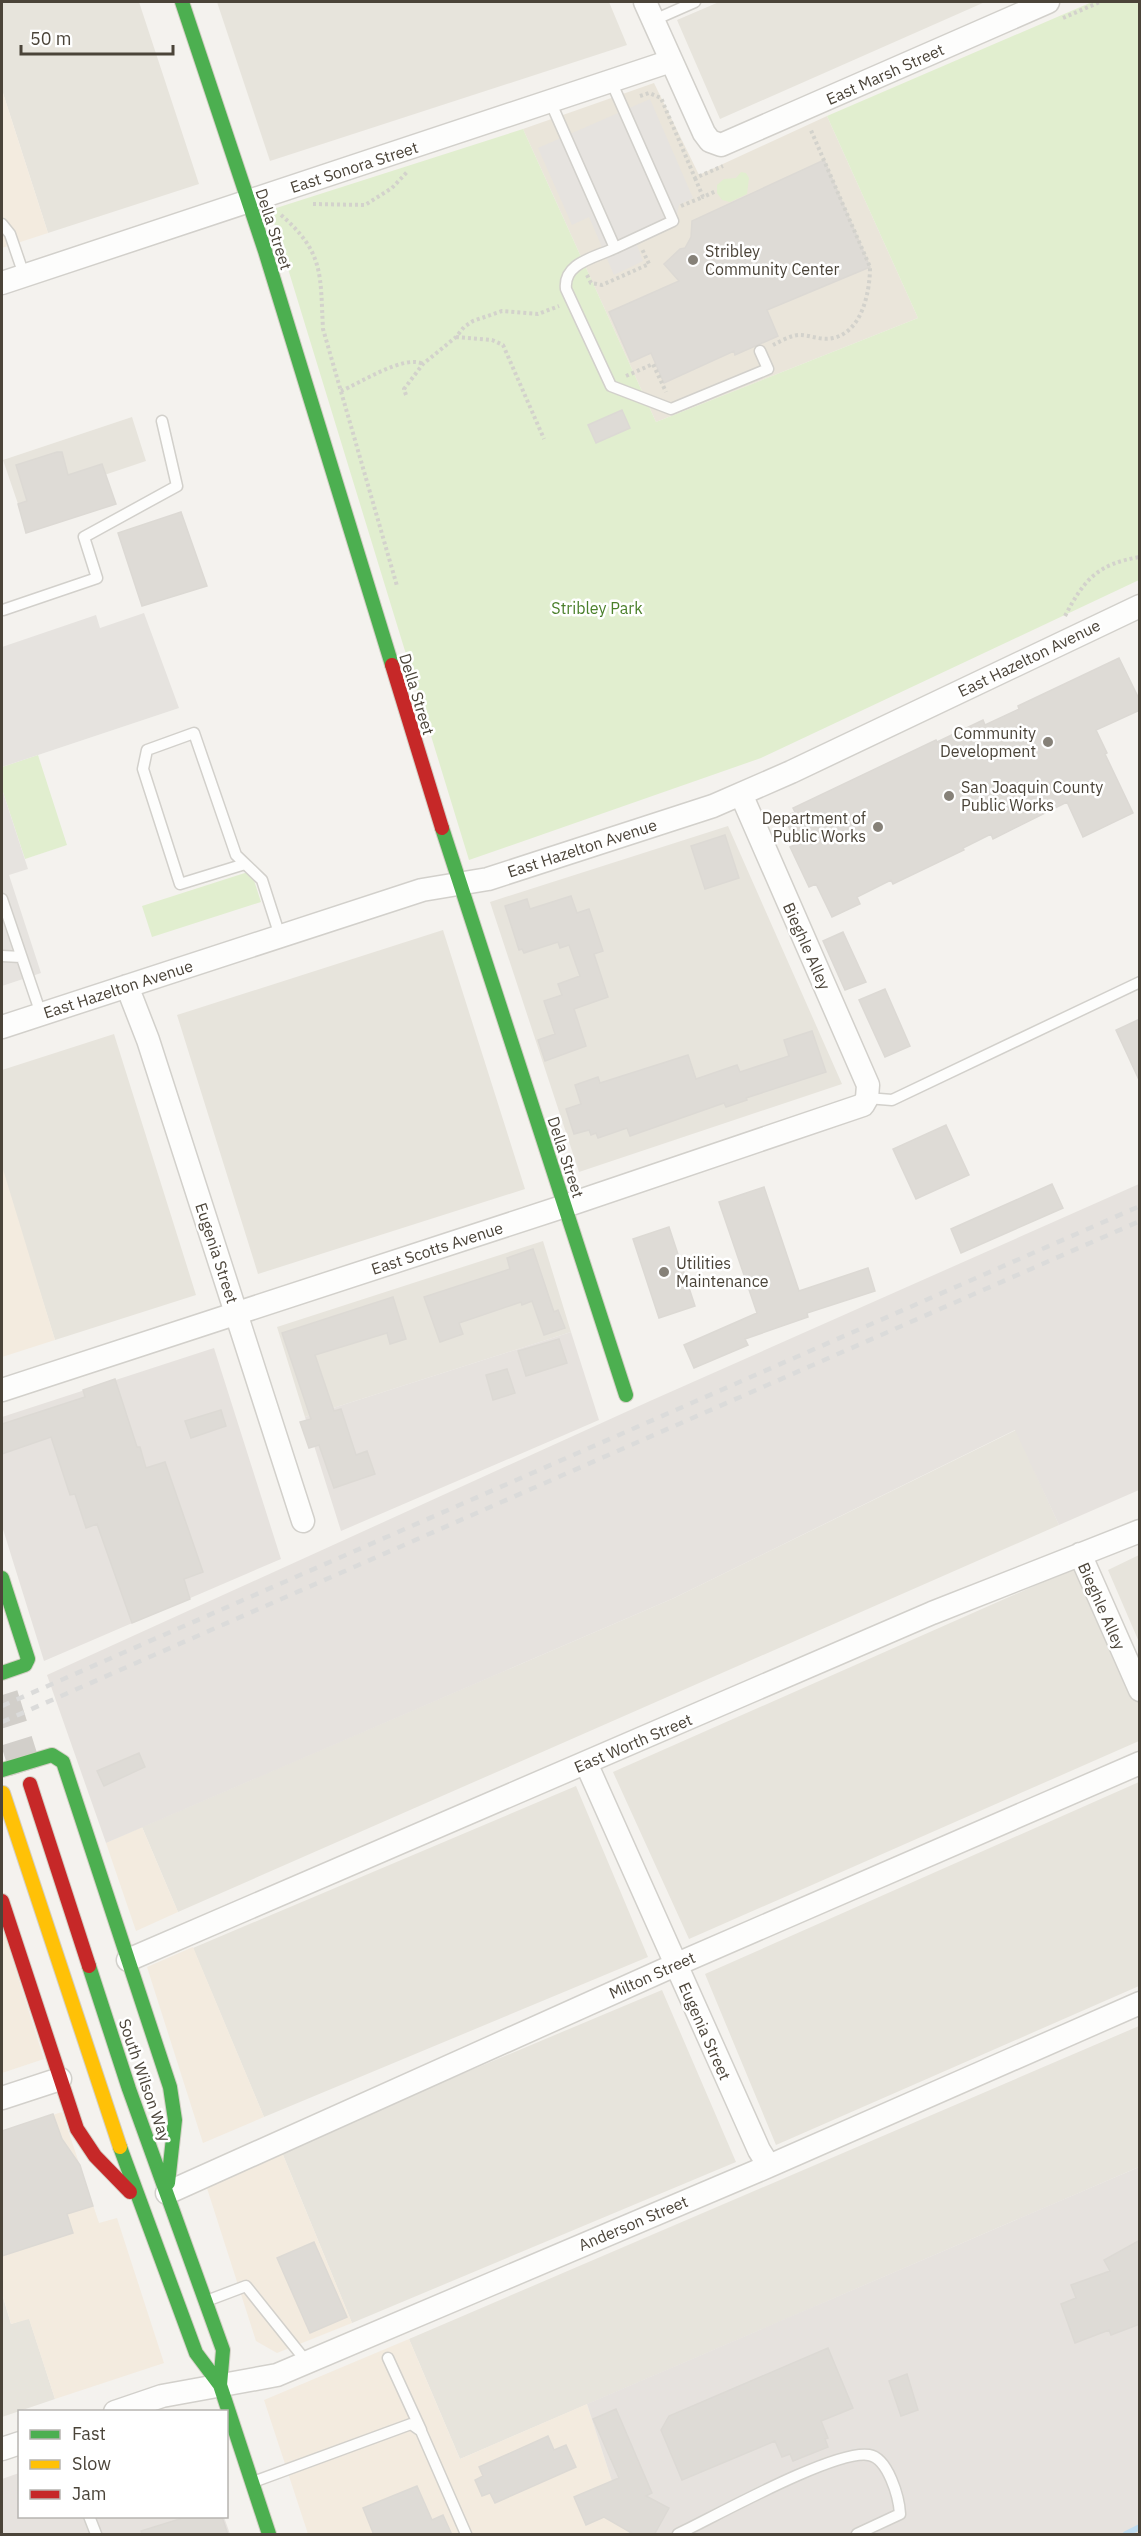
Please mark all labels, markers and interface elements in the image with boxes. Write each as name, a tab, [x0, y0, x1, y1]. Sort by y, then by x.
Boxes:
scale bar	[21, 18, 172, 56]
text: 50 m	[30, 27, 72, 50]
street label: East Marsh Street	[823, 39, 947, 109]
street label: East Sonora Street	[288, 137, 420, 197]
street label: Della Street	[251, 186, 297, 272]
place label: Stribley Community Center	[705, 241, 840, 279]
marker: Stribley Community Center	[686, 253, 700, 267]
park label: Stribley Park	[551, 598, 643, 618]
street label: East Hazelton Avenue	[955, 615, 1104, 701]
street label: Della Street	[395, 651, 439, 737]
place label: Community Development	[940, 723, 1036, 761]
marker: Community Development	[1041, 735, 1055, 749]
place label: San Joaquin County Public Works	[961, 777, 1103, 815]
marker: San Joaquin County Public Works	[942, 789, 956, 803]
place label: Department of Public Works	[762, 808, 866, 846]
street label: East Hazelton Avenue	[505, 814, 659, 882]
marker: Department of Public Works	[871, 820, 885, 834]
street label: Bieghle Alley	[779, 899, 835, 993]
street label: East Hazelton Avenue	[41, 955, 195, 1023]
street label: Della Street	[543, 1114, 589, 1200]
street label: Eugenia Street	[191, 1200, 243, 1306]
street label: East Scotts Avenue	[369, 1217, 506, 1279]
place label: Utilities Maintenance	[676, 1253, 769, 1291]
marker: Utilities Maintenance	[657, 1265, 671, 1279]
street label: Bieghle Alley	[1074, 1559, 1130, 1653]
street label: East Worth Street	[571, 1709, 695, 1777]
street label: Milton Street	[606, 1947, 698, 2003]
street label: Eugenia Street	[675, 1979, 735, 2083]
street label: South Wilson Way	[115, 2016, 175, 2144]
street label: Anderson Street	[575, 2191, 691, 2255]
legend	[18, 2410, 228, 2518]
text: Fast	[72, 2422, 106, 2445]
text: Slow	[72, 2452, 111, 2475]
text: Jam	[72, 2482, 107, 2505]

